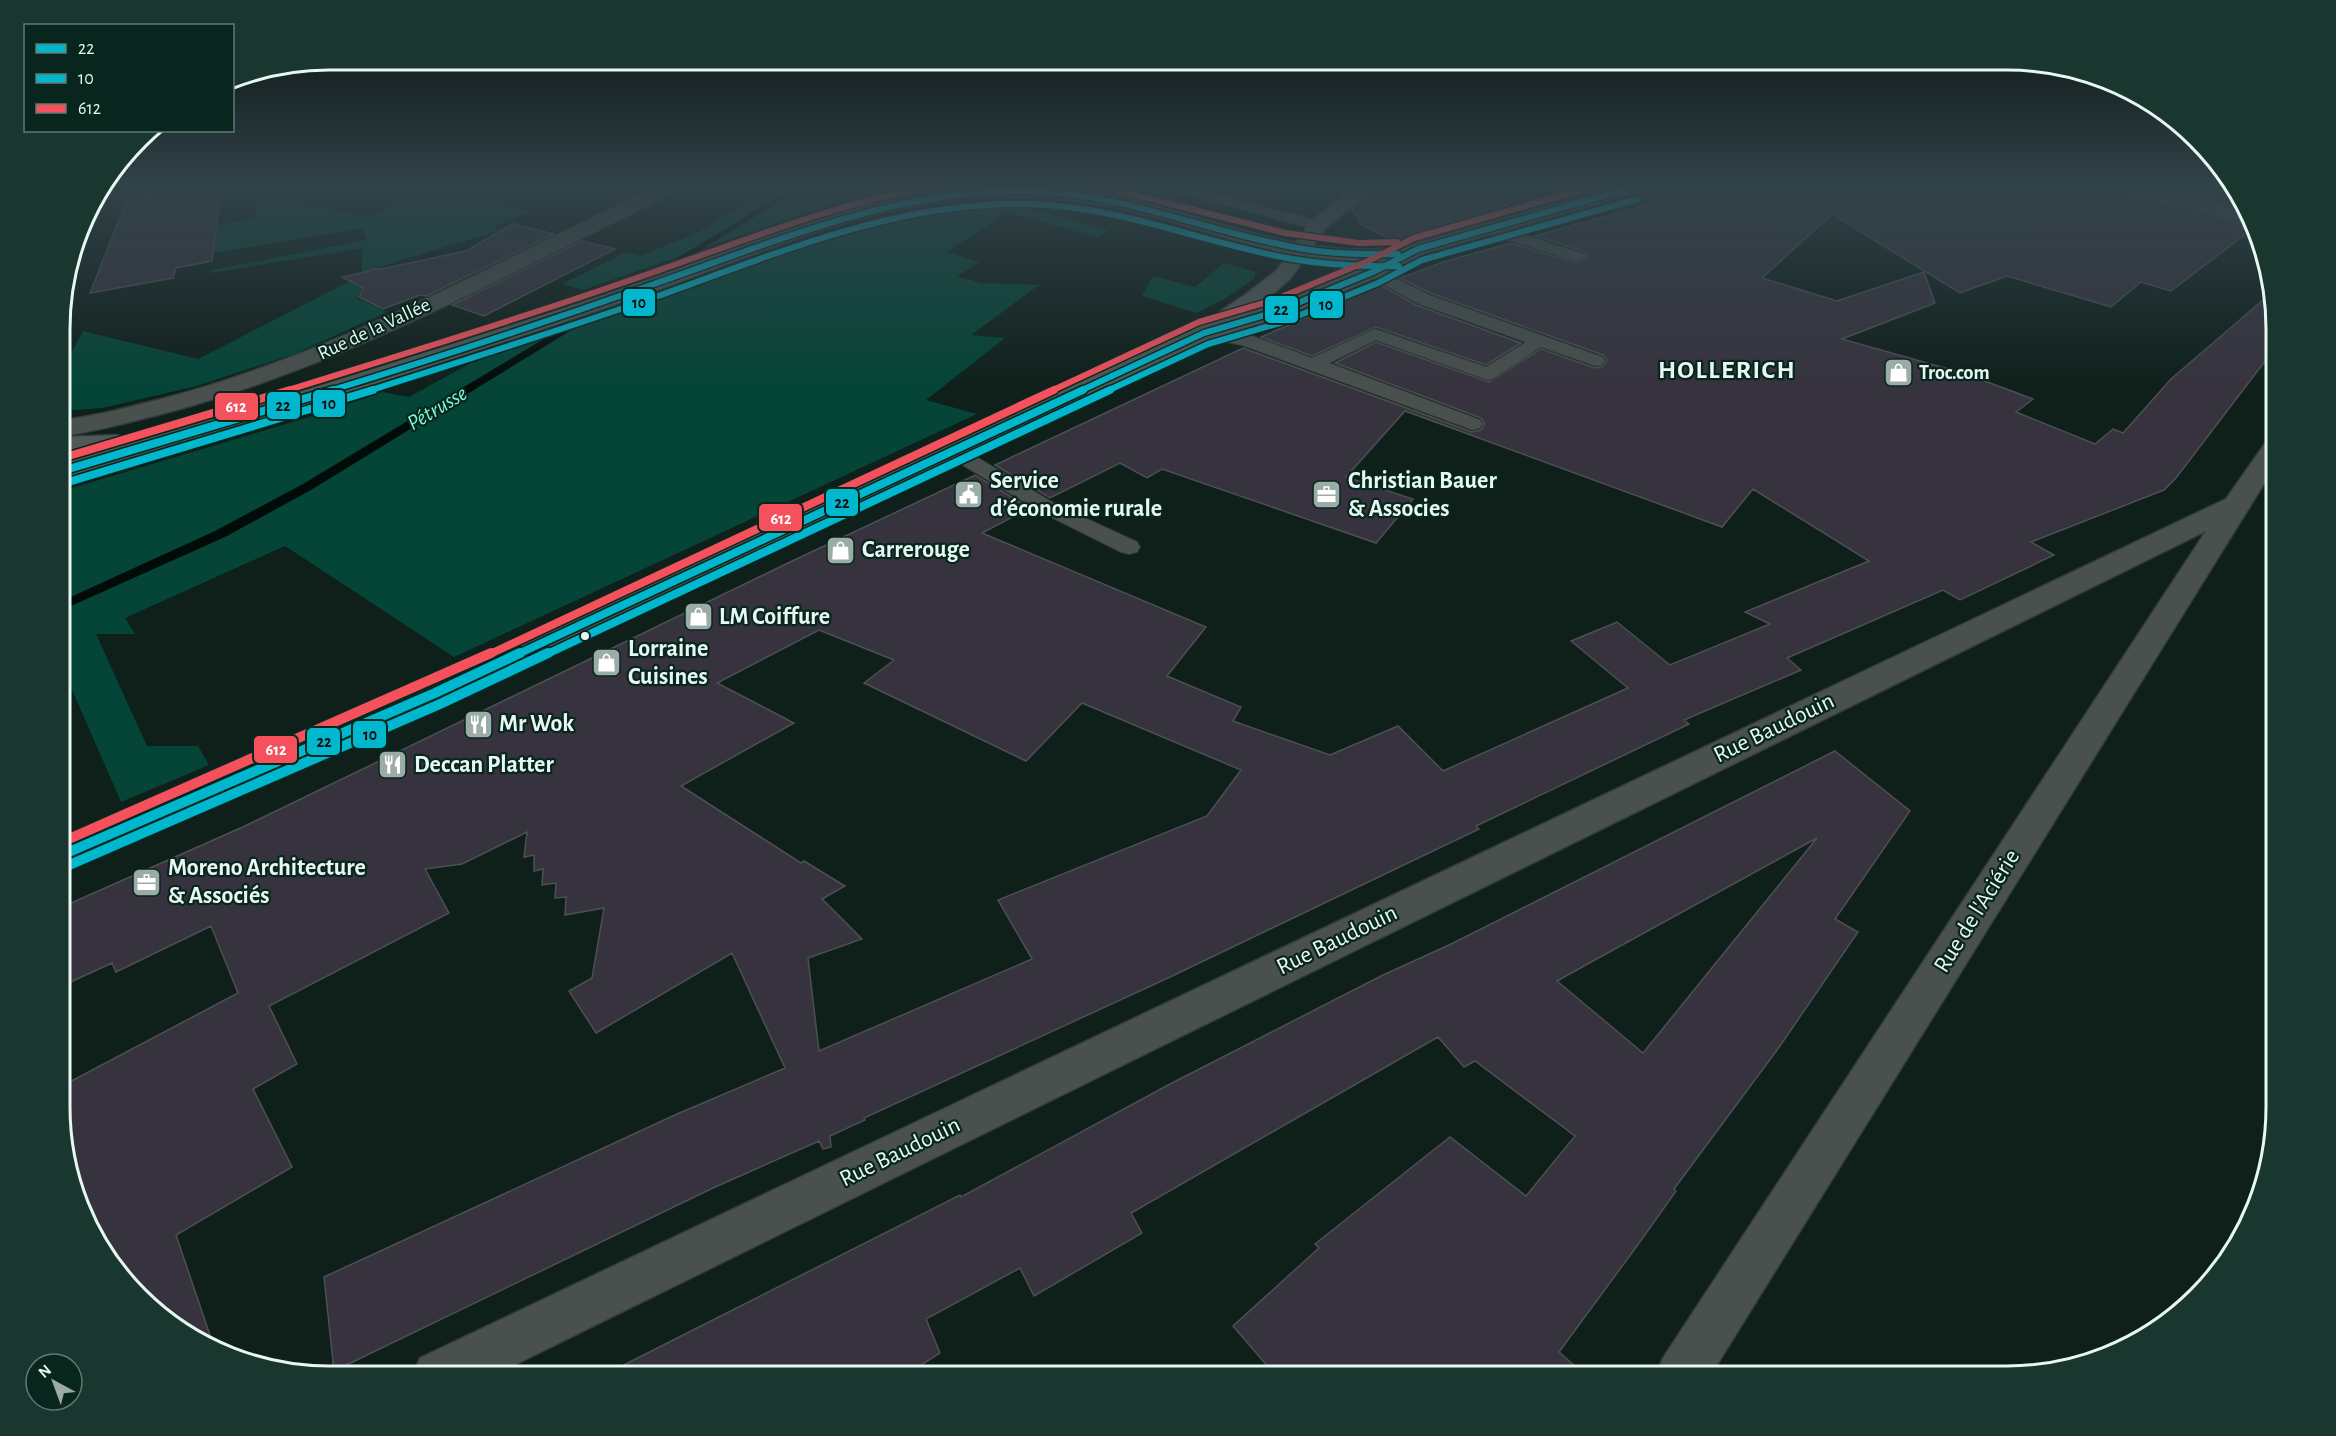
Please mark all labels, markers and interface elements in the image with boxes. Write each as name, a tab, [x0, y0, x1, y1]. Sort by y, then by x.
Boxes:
legend	[24, 24, 234, 132]
text: 22	[78, 40, 94, 58]
text: 10	[78, 70, 94, 88]
text: 612	[78, 100, 101, 118]
line badge: 10	[622, 288, 656, 317]
line badge: 10	[1309, 290, 1344, 319]
street label: Rue de la Vallée	[315, 294, 433, 364]
text: 10	[632, 295, 646, 311]
line badge: 22	[1264, 295, 1299, 324]
text: 10	[1319, 297, 1333, 313]
text: 22	[1273, 302, 1289, 318]
district label: HOLLERICH	[1658, 357, 1796, 383]
shop icon: Troc.com	[1882, 357, 1914, 389]
place label: Troc.com	[1919, 363, 1990, 383]
water label: Pétrusse	[403, 382, 471, 434]
line badge: 10	[312, 389, 346, 418]
line badge: 22	[266, 391, 301, 420]
line badge: 612	[214, 392, 259, 421]
text: 10	[322, 396, 336, 412]
text: 22	[275, 398, 291, 414]
text: 612	[225, 399, 247, 415]
place label: Service d’économie rurale	[990, 469, 1162, 521]
place label: Christian Bauer & Associes	[1348, 469, 1497, 521]
public building icon: Service d’économie rurale	[953, 479, 985, 511]
office icon: Christian Bauer & Associes	[1311, 479, 1343, 511]
line badge: 22	[825, 488, 859, 517]
text: 22	[834, 495, 850, 511]
line badge: 612	[758, 503, 803, 532]
text: 612	[770, 511, 792, 527]
shop icon: Carrerouge	[825, 534, 857, 566]
place label: Carrerouge	[862, 538, 970, 562]
shop icon: LM Coiffure	[682, 601, 714, 633]
place label: LM Coiffure	[719, 605, 830, 629]
unlabelled marker	[579, 630, 591, 642]
place label: Lorraine Cuisines	[628, 637, 708, 689]
shop icon: Lorraine Cuisines	[591, 647, 623, 679]
street label: Rue Baudouin	[1710, 689, 1838, 767]
restaurant icon: Mr Wok	[462, 708, 494, 740]
place label: Mr Wok	[499, 712, 574, 736]
line badge: 10	[352, 720, 387, 749]
line badge: 22	[306, 727, 341, 756]
text: 10	[363, 727, 377, 743]
text: 22	[316, 734, 332, 750]
line badge: 612	[253, 735, 298, 764]
text: 612	[265, 742, 287, 758]
restaurant icon: Deccan Platter	[377, 749, 409, 781]
place label: Deccan Platter	[414, 753, 554, 777]
street label: Rue de l'Aciérie	[1930, 845, 2024, 977]
place label: Moreno Architecture & Associés	[168, 856, 366, 908]
office icon: Moreno Architecture & Associés	[131, 866, 163, 898]
street label: Rue Baudouin	[1273, 901, 1401, 979]
street label: Rue Baudouin	[836, 1113, 964, 1191]
north arrow	[24, 1352, 84, 1412]
text: N	[35, 1362, 54, 1381]

